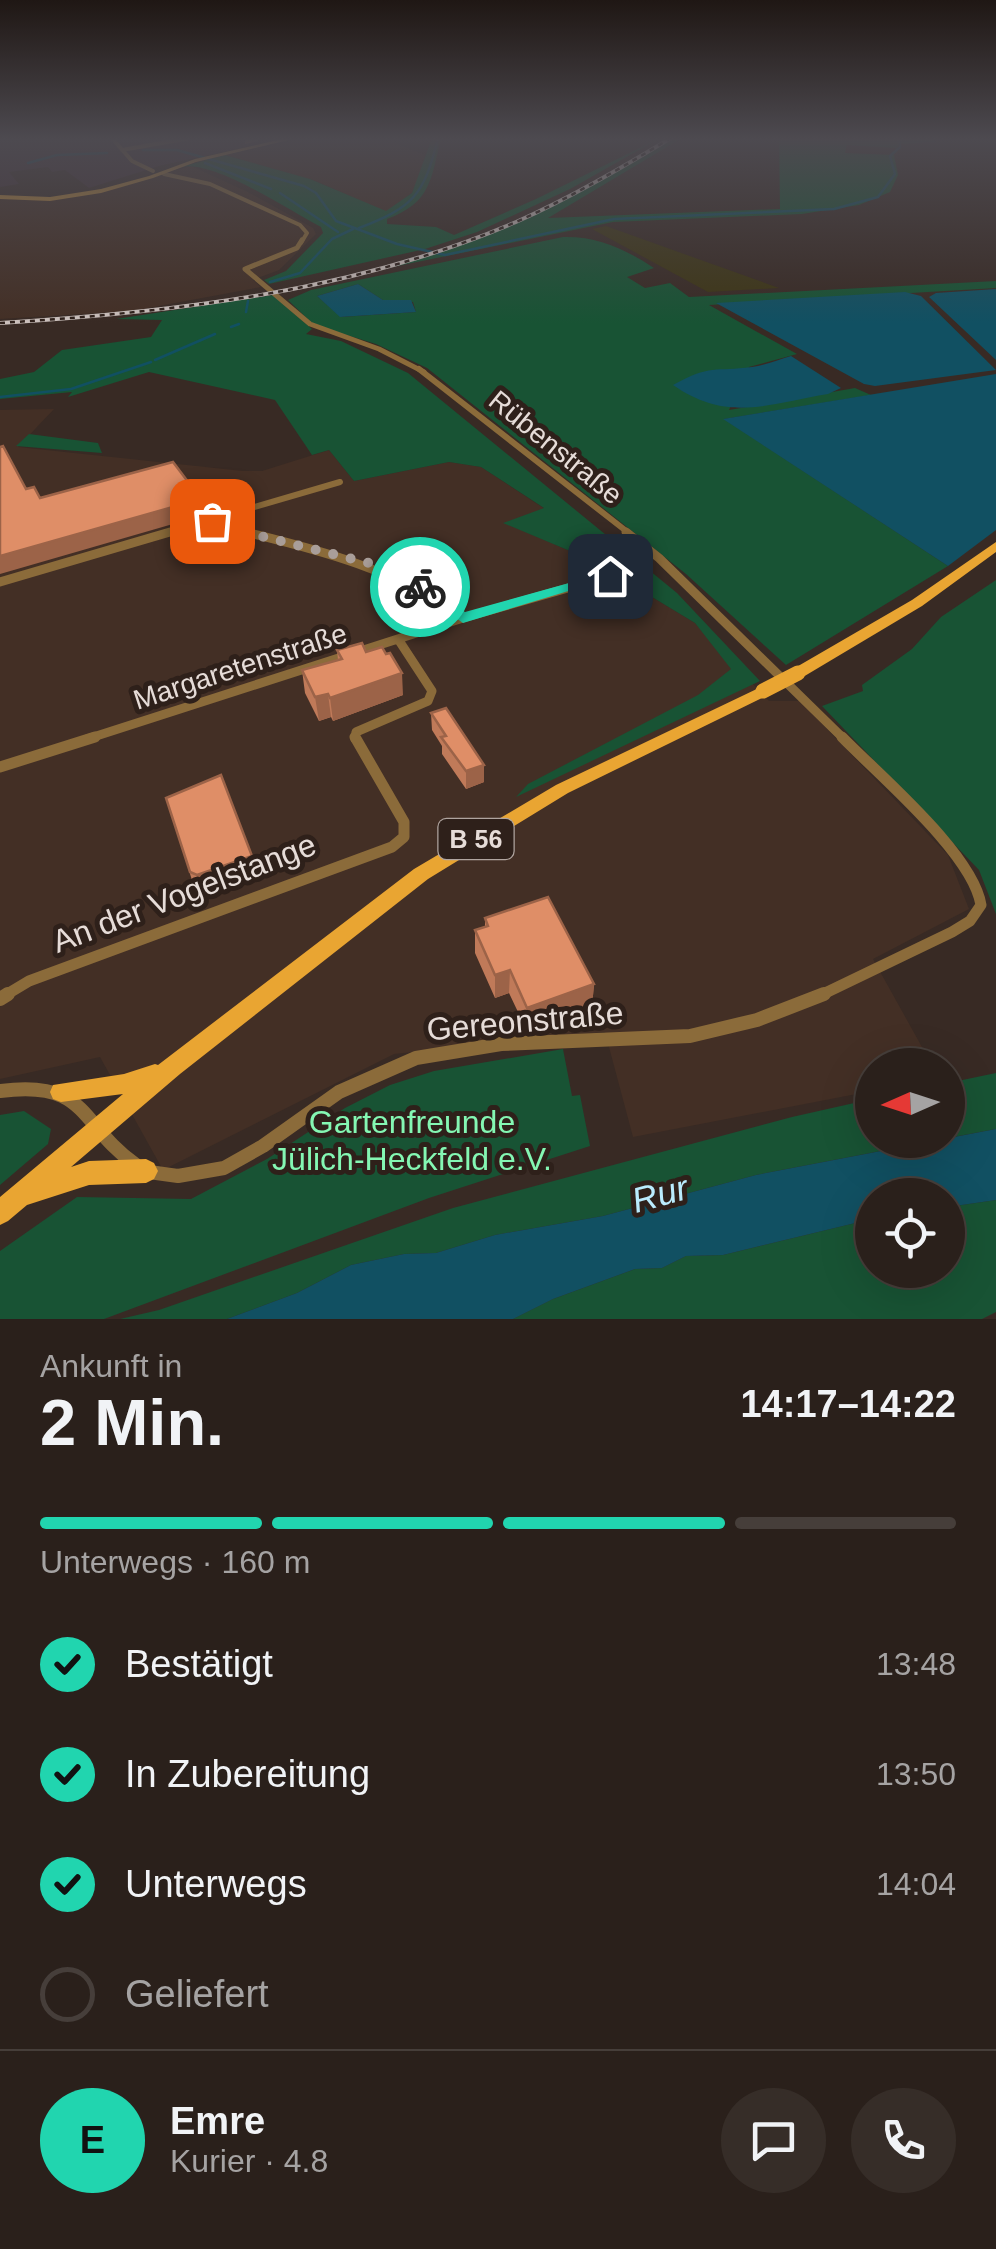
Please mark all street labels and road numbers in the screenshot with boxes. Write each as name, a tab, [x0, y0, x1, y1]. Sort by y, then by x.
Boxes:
street label: Rübenstraße	[483, 384, 628, 510]
street label: Margaretenstraße	[130, 617, 351, 716]
road number: B 56	[438, 819, 514, 859]
street label: An der Vogelstange	[47, 826, 321, 960]
street label: Gereonstraße	[425, 994, 625, 1048]

